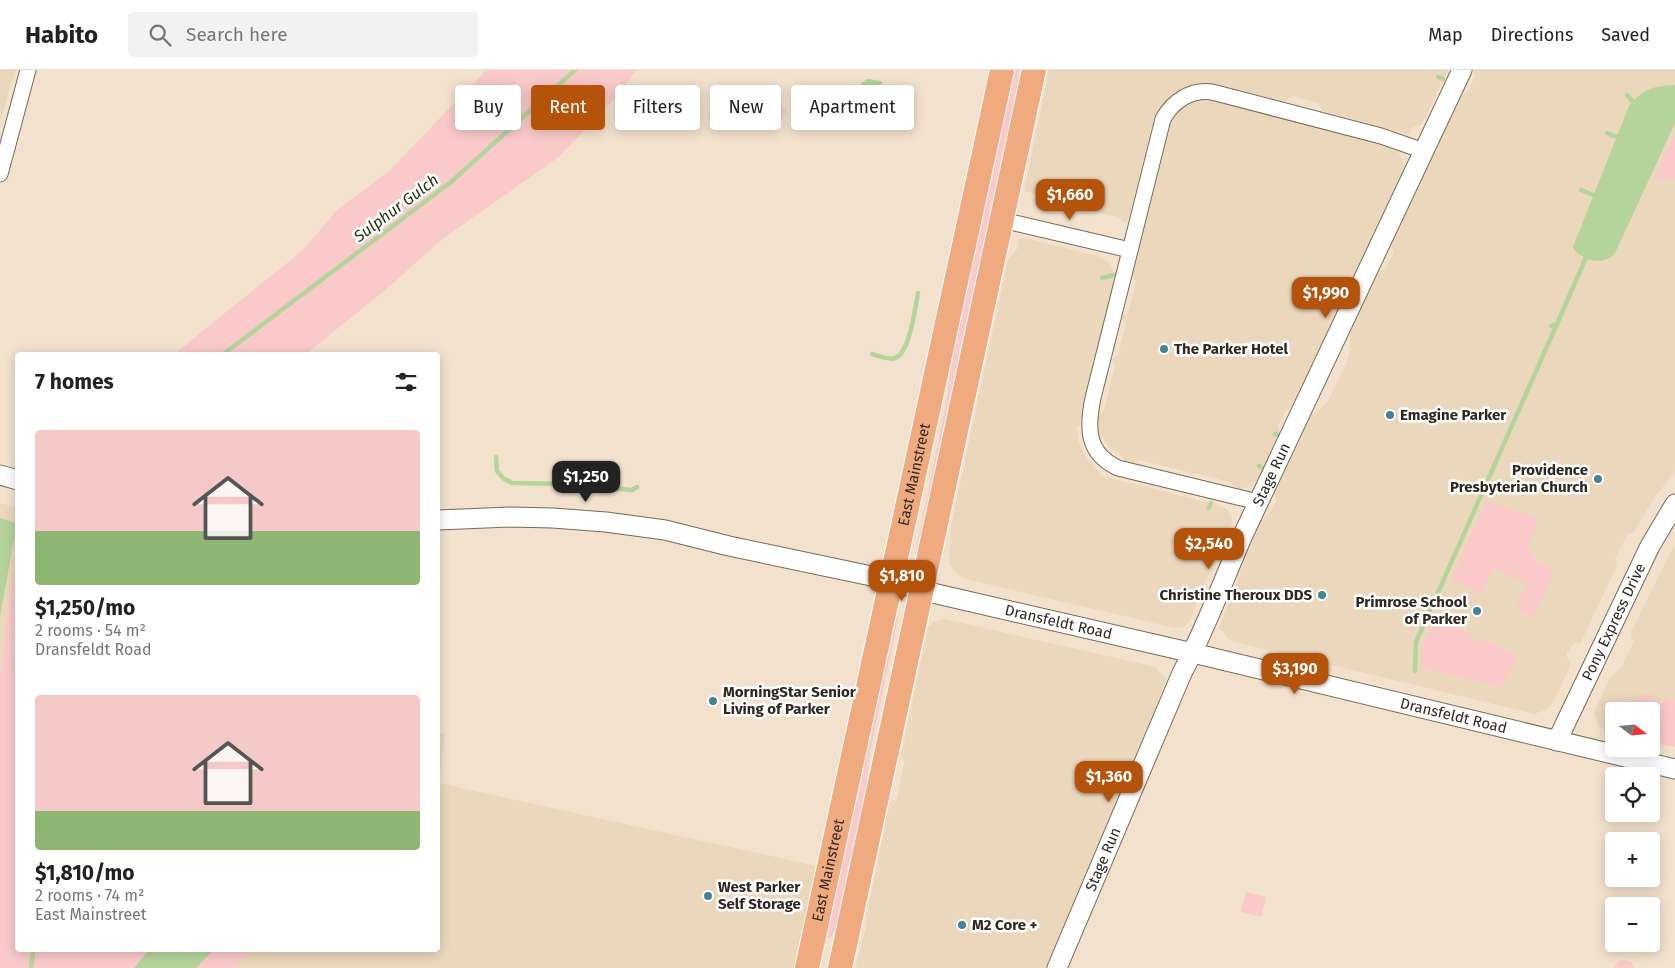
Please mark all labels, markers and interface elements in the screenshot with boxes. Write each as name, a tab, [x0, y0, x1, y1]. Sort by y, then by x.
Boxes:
search box	[128, 12, 478, 57]
text: Habito	[25, 21, 98, 49]
icon: search	[146, 21, 174, 49]
text: Search here	[186, 23, 288, 46]
text: Map	[1428, 24, 1463, 46]
text: Directions	[1491, 24, 1573, 46]
text: Saved	[1601, 24, 1650, 46]
chip: Buy	[455, 85, 521, 130]
chip: Rent	[531, 85, 605, 130]
chip: Filters	[615, 85, 700, 130]
chip: New	[710, 85, 781, 130]
chip: Apartment	[791, 85, 914, 130]
water label: Sulphur Gulch	[349, 170, 442, 247]
pin: $1,660	[1029, 178, 1111, 221]
text: $1,660	[1047, 185, 1093, 204]
pin: $1,990	[1285, 276, 1367, 319]
text: $1,990	[1303, 283, 1349, 302]
place label: The Parker Hotel	[1174, 340, 1289, 358]
marker: The Parker Hotel	[1158, 343, 1170, 355]
icon: filters	[392, 368, 420, 396]
text: 7 homes	[35, 369, 114, 395]
place label: Emagine Parker	[1400, 406, 1507, 424]
marker: Emagine Parker	[1384, 409, 1396, 421]
street label: East Mainstreet	[894, 421, 934, 528]
street label: Stage Run	[1249, 440, 1294, 509]
pin: $1,250	[545, 460, 627, 503]
place label: Providence Presbyterian Church	[1450, 461, 1588, 496]
icon: home	[183, 463, 273, 553]
text: $1,250	[563, 467, 609, 486]
marker: Providence Presbyterian Church	[1592, 473, 1604, 485]
pin: $2,540	[1168, 528, 1250, 570]
text: $2,540	[1185, 534, 1233, 553]
pin: $1,810	[861, 560, 943, 602]
street label: Pony Express Drive	[1578, 560, 1649, 683]
text: $1,810	[879, 566, 925, 585]
place label: Christine Theroux DDS	[1160, 586, 1312, 604]
marker: Christine Theroux DDS	[1316, 589, 1328, 601]
place label: Primrose School of Parker	[1356, 593, 1468, 628]
text: $1,250/mo	[35, 595, 135, 621]
street label: Dransfeldt Road	[1003, 601, 1114, 643]
marker: Primrose School of Parker	[1471, 605, 1483, 617]
text: 2 rooms · 54 m²	[35, 621, 146, 640]
text: Dransfeldt Road	[35, 640, 151, 659]
pin: $3,190	[1254, 652, 1336, 695]
text: $3,190	[1272, 659, 1318, 678]
place label: MorningStar Senior Living of Parker	[723, 683, 857, 718]
street label: Dransfeldt Road	[1398, 694, 1509, 737]
marker: MorningStar Senior Living of Parker	[707, 695, 719, 707]
north arrow	[1605, 702, 1660, 758]
map controls	[1605, 702, 1660, 952]
icon: home	[183, 728, 273, 818]
pin: $1,360	[1068, 760, 1150, 803]
text: $1,360	[1086, 767, 1132, 786]
button: locate	[1605, 767, 1660, 822]
street label: East Mainstreet	[808, 817, 848, 923]
street label: Stage Run	[1082, 825, 1125, 894]
button: +	[1605, 832, 1660, 887]
text: $1,810/mo	[35, 860, 134, 886]
place label: West Parker Self Storage	[718, 878, 801, 913]
text: 2 rooms · 74 m²	[35, 886, 144, 905]
marker: West Parker Self Storage	[702, 890, 714, 902]
button: −	[1605, 897, 1660, 952]
text: East Mainstreet	[35, 905, 147, 924]
place label: M2 Core +	[972, 916, 1038, 934]
marker: M2 Core +	[956, 919, 968, 931]

